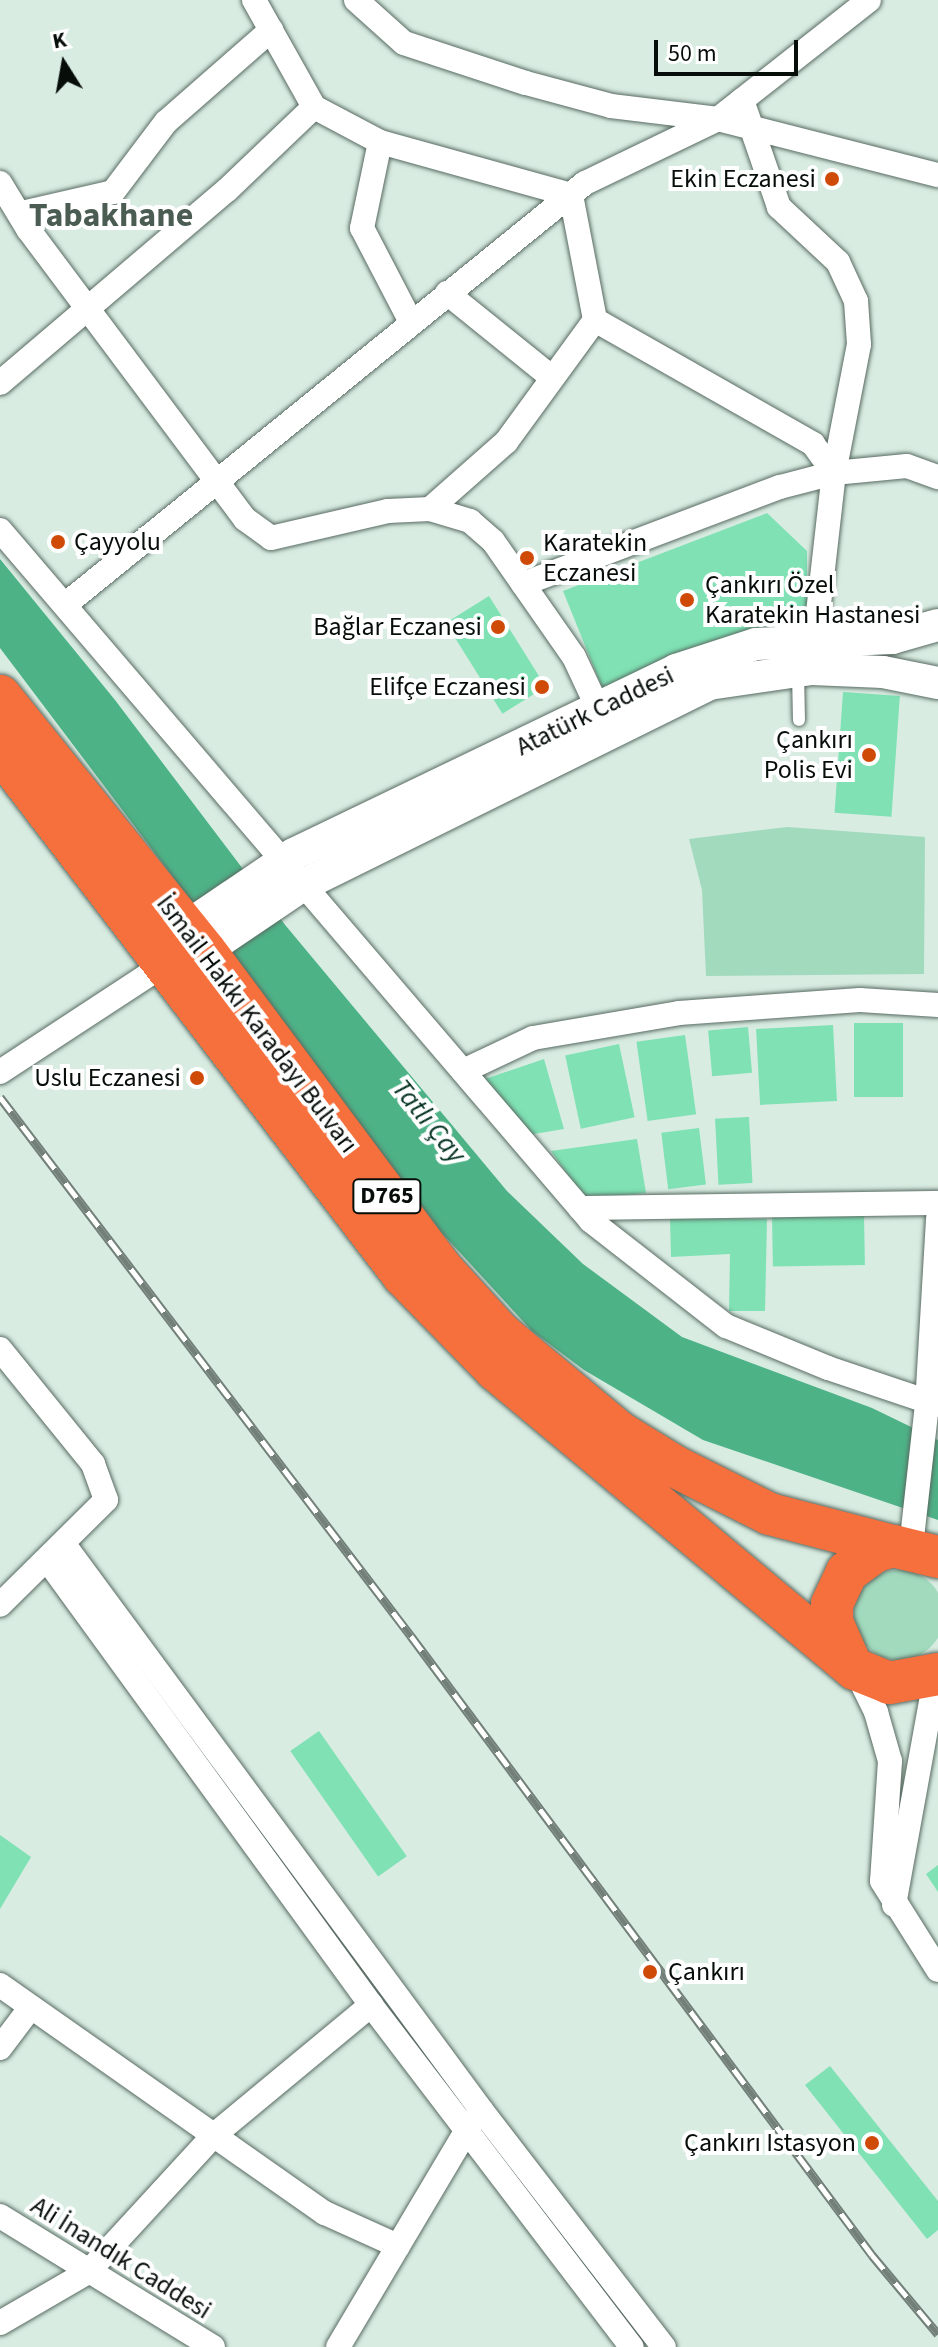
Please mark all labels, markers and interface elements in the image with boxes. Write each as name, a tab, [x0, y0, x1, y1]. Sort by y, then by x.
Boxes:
text: K	[50, 23, 69, 57]
north arrow	[24, 24, 104, 104]
scale bar	[658, 24, 802, 74]
text: 50 m	[668, 36, 717, 71]
place label: Ekin Eczanesi	[670, 163, 816, 195]
marker: Ekin Eczanesi	[823, 170, 841, 188]
district label: Tabakhane	[29, 196, 193, 236]
place label: Çayyolu	[74, 526, 161, 558]
place label: Karatekin Eczanesi	[543, 527, 647, 588]
marker: Çayyolu	[49, 533, 67, 551]
marker: Karatekin Eczanesi	[518, 549, 536, 567]
place label: Çankırı Özel Karatekin Hastanesi	[705, 569, 921, 630]
marker: Çankırı Özel Karatekin Hastanesi	[676, 589, 698, 611]
place label: Bağlar Eczanesi	[313, 611, 482, 643]
marker: Bağlar Eczanesi	[489, 618, 507, 636]
street label: Atatürk Caddesi	[511, 659, 679, 763]
place label: Elifçe Eczanesi	[369, 671, 526, 703]
marker: Elifçe Eczanesi	[533, 678, 551, 696]
place label: Çankırı Polis Evi	[764, 724, 853, 786]
marker: Çankırı Polis Evi	[860, 746, 878, 764]
street label: İsmail Hakkı Karadayı Bulvarı	[150, 889, 364, 1159]
place label: Uslu Eczanesi	[34, 1062, 181, 1094]
marker: Uslu Eczanesi	[188, 1069, 206, 1087]
water label: Tatlı Çay	[385, 1072, 473, 1170]
road number: D765	[351, 1176, 423, 1216]
place label: Çankırı	[668, 1956, 745, 1988]
marker: Çankırı	[639, 1961, 661, 1983]
place label: Çankırı Istasyon	[684, 2127, 856, 2159]
marker: Çankırı Istasyon	[863, 2134, 881, 2152]
street label: Ali İnandık Caddesi	[25, 2190, 217, 2326]

